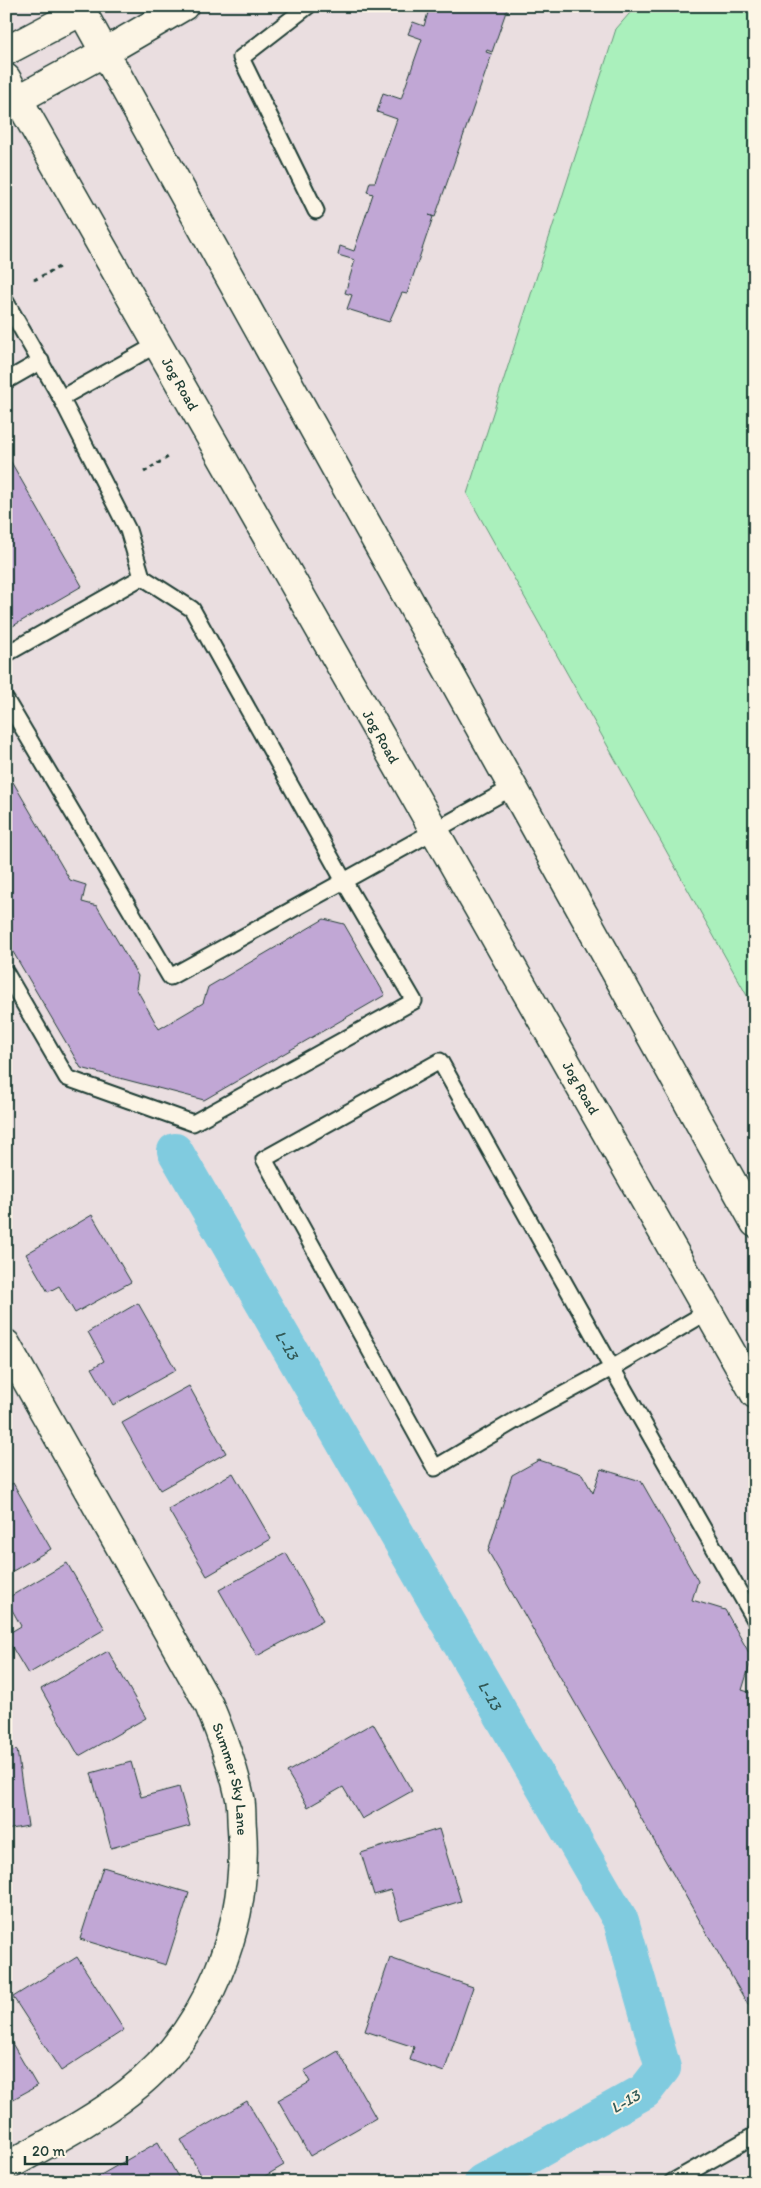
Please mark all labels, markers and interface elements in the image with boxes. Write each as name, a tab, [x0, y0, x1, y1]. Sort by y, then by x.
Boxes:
street label: Jog Road	[158, 354, 202, 414]
street label: Jog Road	[359, 707, 403, 767]
street label: Jog Road	[558, 1058, 603, 1118]
water label: L-13	[271, 1327, 303, 1364]
water label: L-13	[474, 1678, 506, 1715]
street label: Summer Sky Lane	[208, 1720, 251, 1836]
water label: L-13	[607, 2085, 644, 2117]
scale bar	[25, 2133, 128, 2165]
text: 20 m	[32, 2142, 66, 2160]

